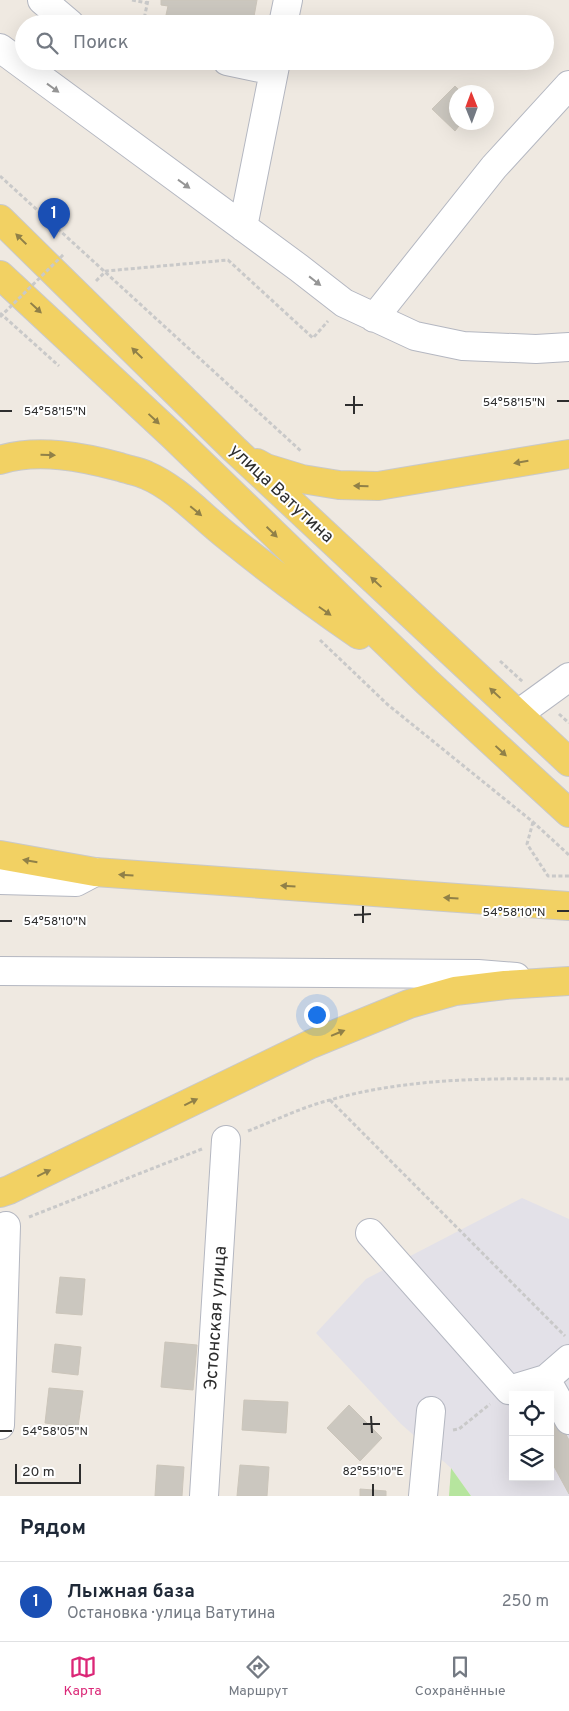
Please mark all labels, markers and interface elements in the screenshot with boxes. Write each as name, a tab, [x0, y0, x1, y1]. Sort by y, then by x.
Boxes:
search box	[15, 15, 554, 70]
icon: search	[33, 29, 61, 57]
text: Поиск	[73, 31, 129, 55]
one-way arrow	[46, 82, 59, 93]
north arrow	[449, 85, 494, 130]
one-way arrow	[177, 179, 191, 189]
pin: 1	[38, 198, 70, 239]
one-way arrow	[15, 233, 27, 245]
one-way arrow	[308, 275, 321, 286]
one-way arrow	[29, 302, 41, 314]
one-way arrow	[131, 347, 143, 359]
text: 54°58'15"N	[483, 395, 545, 411]
text: 54°58'15"N	[24, 404, 86, 420]
one-way arrow	[148, 413, 160, 425]
street label: улица Ватутина	[224, 440, 338, 549]
one-way arrow	[40, 451, 56, 459]
one-way arrow	[513, 459, 529, 467]
one-way arrow	[352, 482, 368, 490]
one-way arrow	[190, 505, 203, 516]
one-way arrow	[265, 526, 277, 538]
one-way arrow	[371, 576, 383, 588]
one-way arrow	[318, 606, 331, 616]
one-way arrow	[489, 687, 501, 698]
one-way arrow	[495, 745, 507, 757]
one-way arrow	[22, 856, 38, 864]
one-way arrow	[118, 870, 134, 878]
one-way arrow	[280, 882, 296, 890]
one-way arrow	[442, 894, 458, 902]
text: 54°58'10"N	[483, 905, 545, 921]
text: 54°58'10"N	[24, 914, 86, 930]
your location	[304, 1002, 330, 1028]
one-way arrow	[331, 1029, 346, 1037]
one-way arrow	[183, 1098, 198, 1106]
one-way arrow	[37, 1168, 51, 1176]
street label: Эстонская улица	[200, 1245, 233, 1391]
map controls	[509, 1391, 554, 1481]
button: locate	[509, 1391, 554, 1436]
text: 54°58'05"N	[22, 1424, 88, 1440]
button: layers	[509, 1436, 554, 1481]
scale bar	[15, 1461, 81, 1484]
text: 20 m	[22, 1464, 55, 1481]
text: 82°55'10"E	[342, 1464, 404, 1480]
text: Рядом	[20, 1515, 86, 1542]
text: Лыжная база	[67, 1580, 195, 1604]
text: 1	[33, 1592, 39, 1612]
text: 250 m	[502, 1592, 549, 1612]
text: Остановка · улица Ватутина	[67, 1604, 275, 1624]
tab: Карта	[63, 1653, 102, 1700]
tab: Маршрут	[228, 1653, 288, 1700]
tab: Сохранённые	[415, 1653, 506, 1700]

